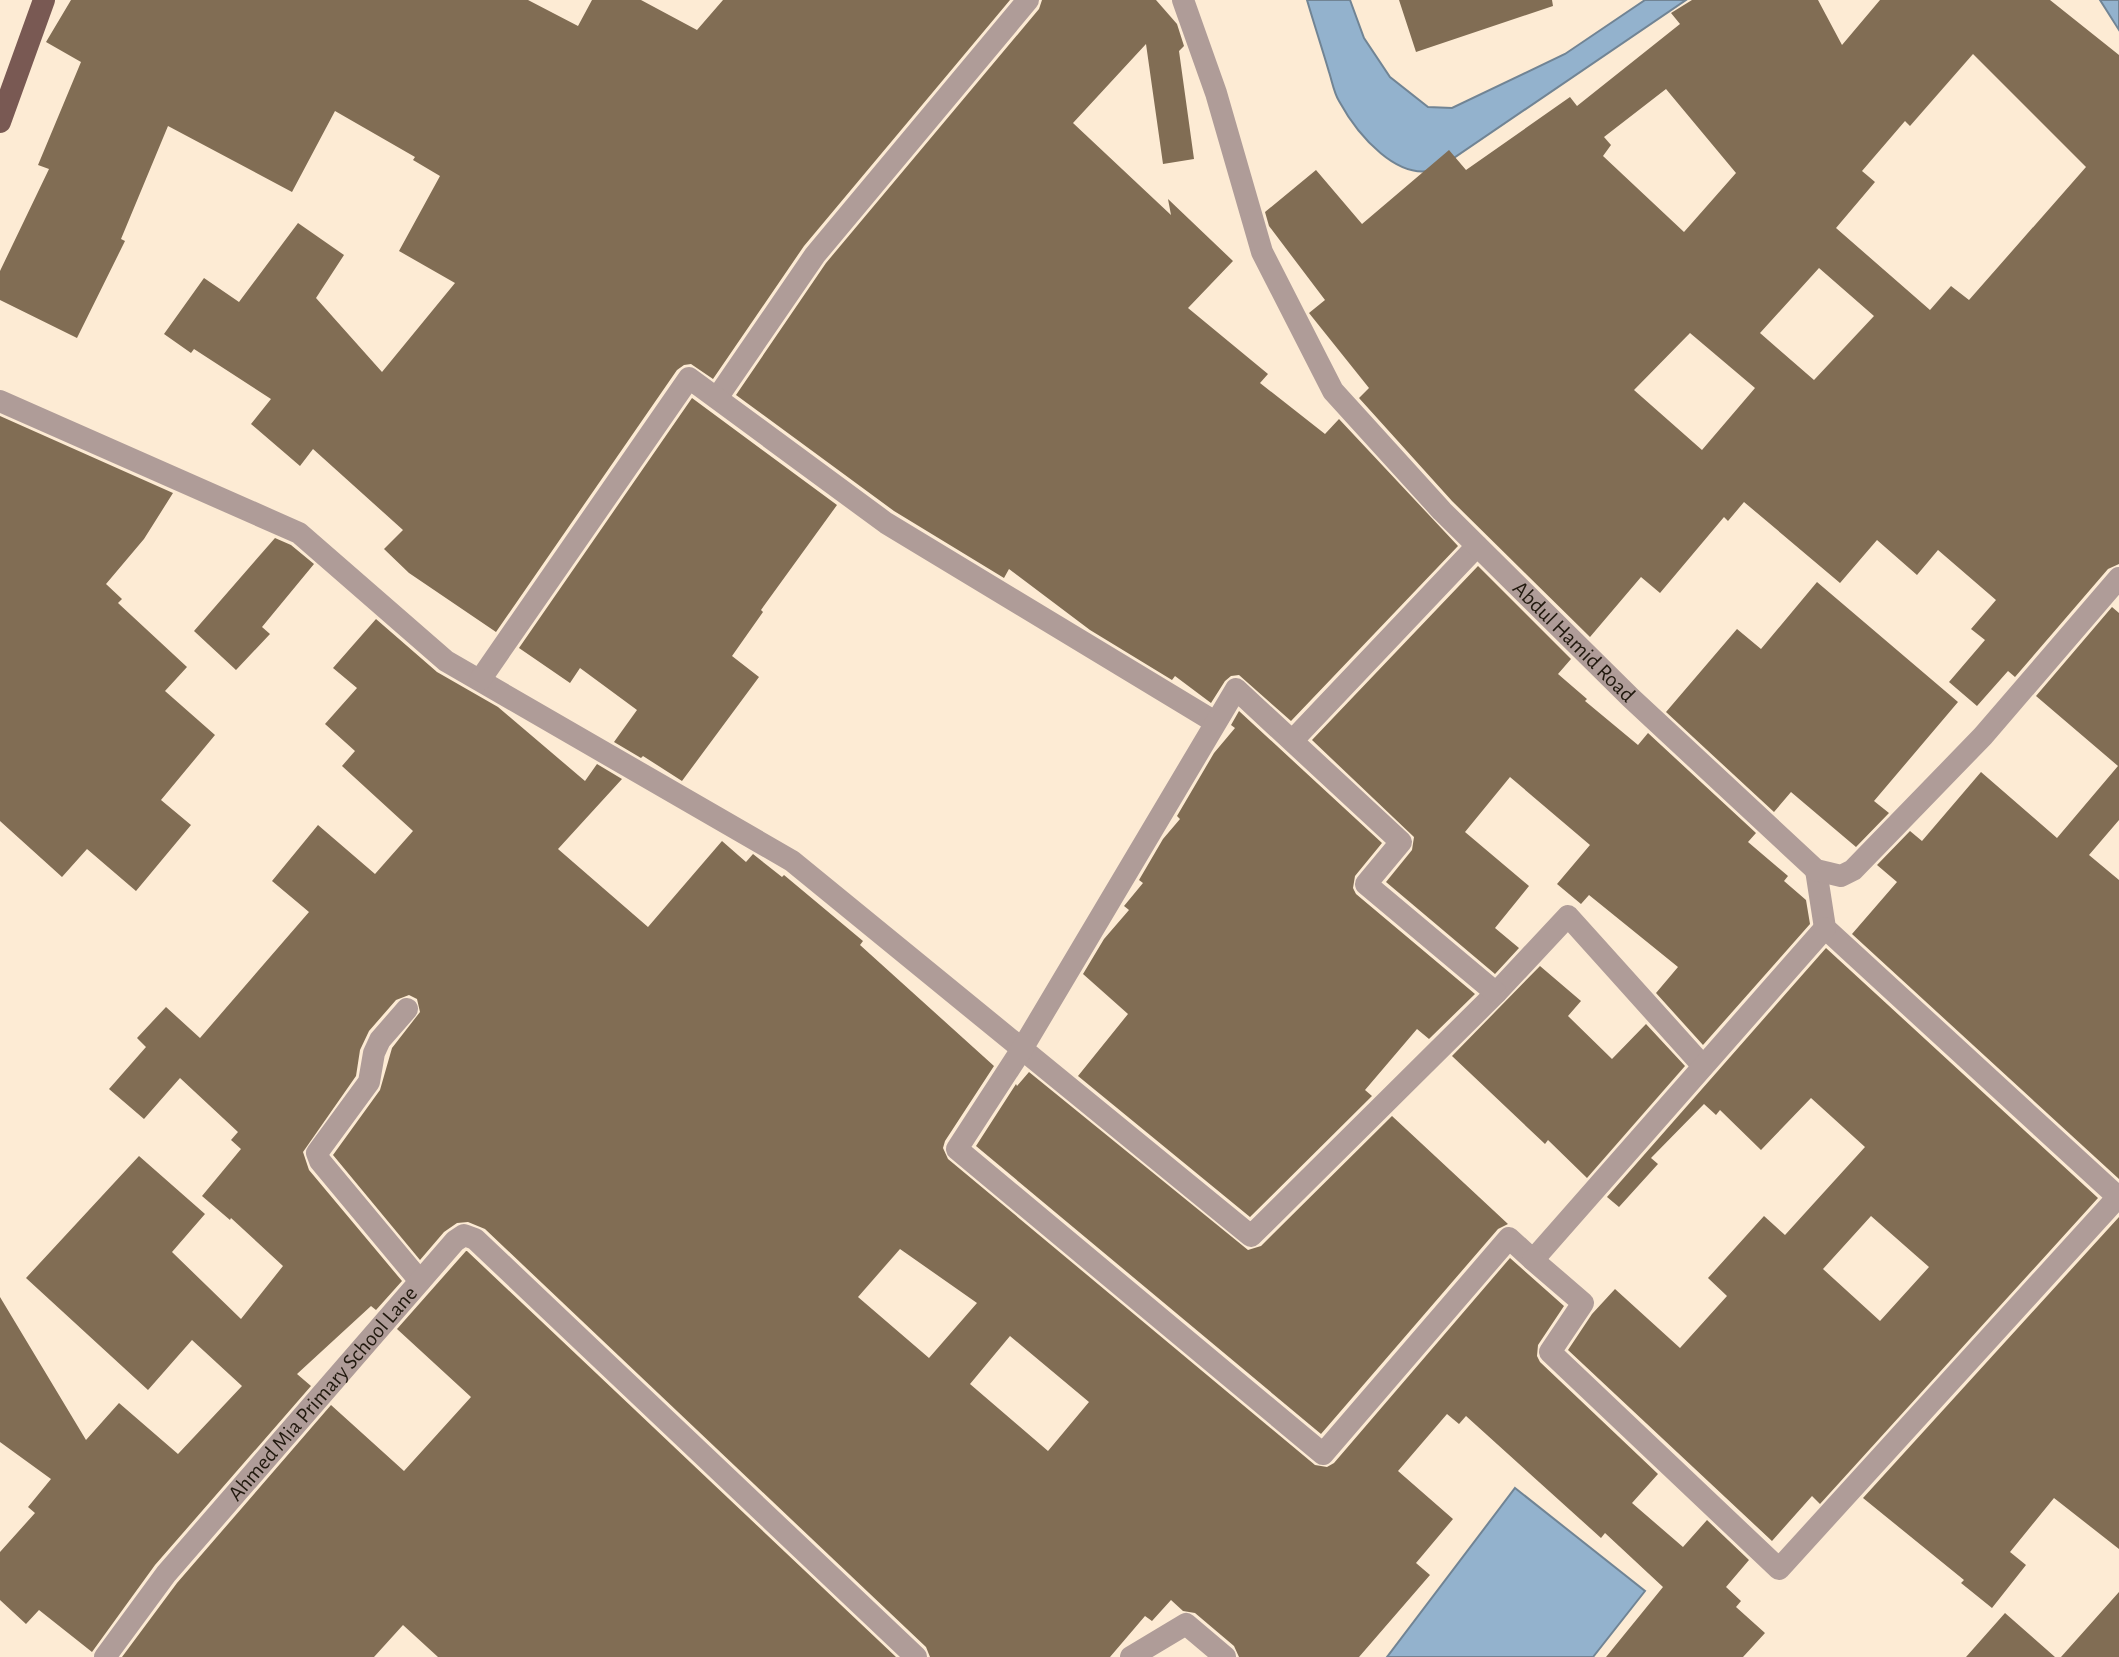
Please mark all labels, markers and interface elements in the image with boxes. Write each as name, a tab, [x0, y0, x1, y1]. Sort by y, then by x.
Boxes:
street label: Abdul Hamid Road	[1509, 577, 1639, 706]
street label: Ahmed Mia Primary School Lane	[224, 1282, 421, 1505]

